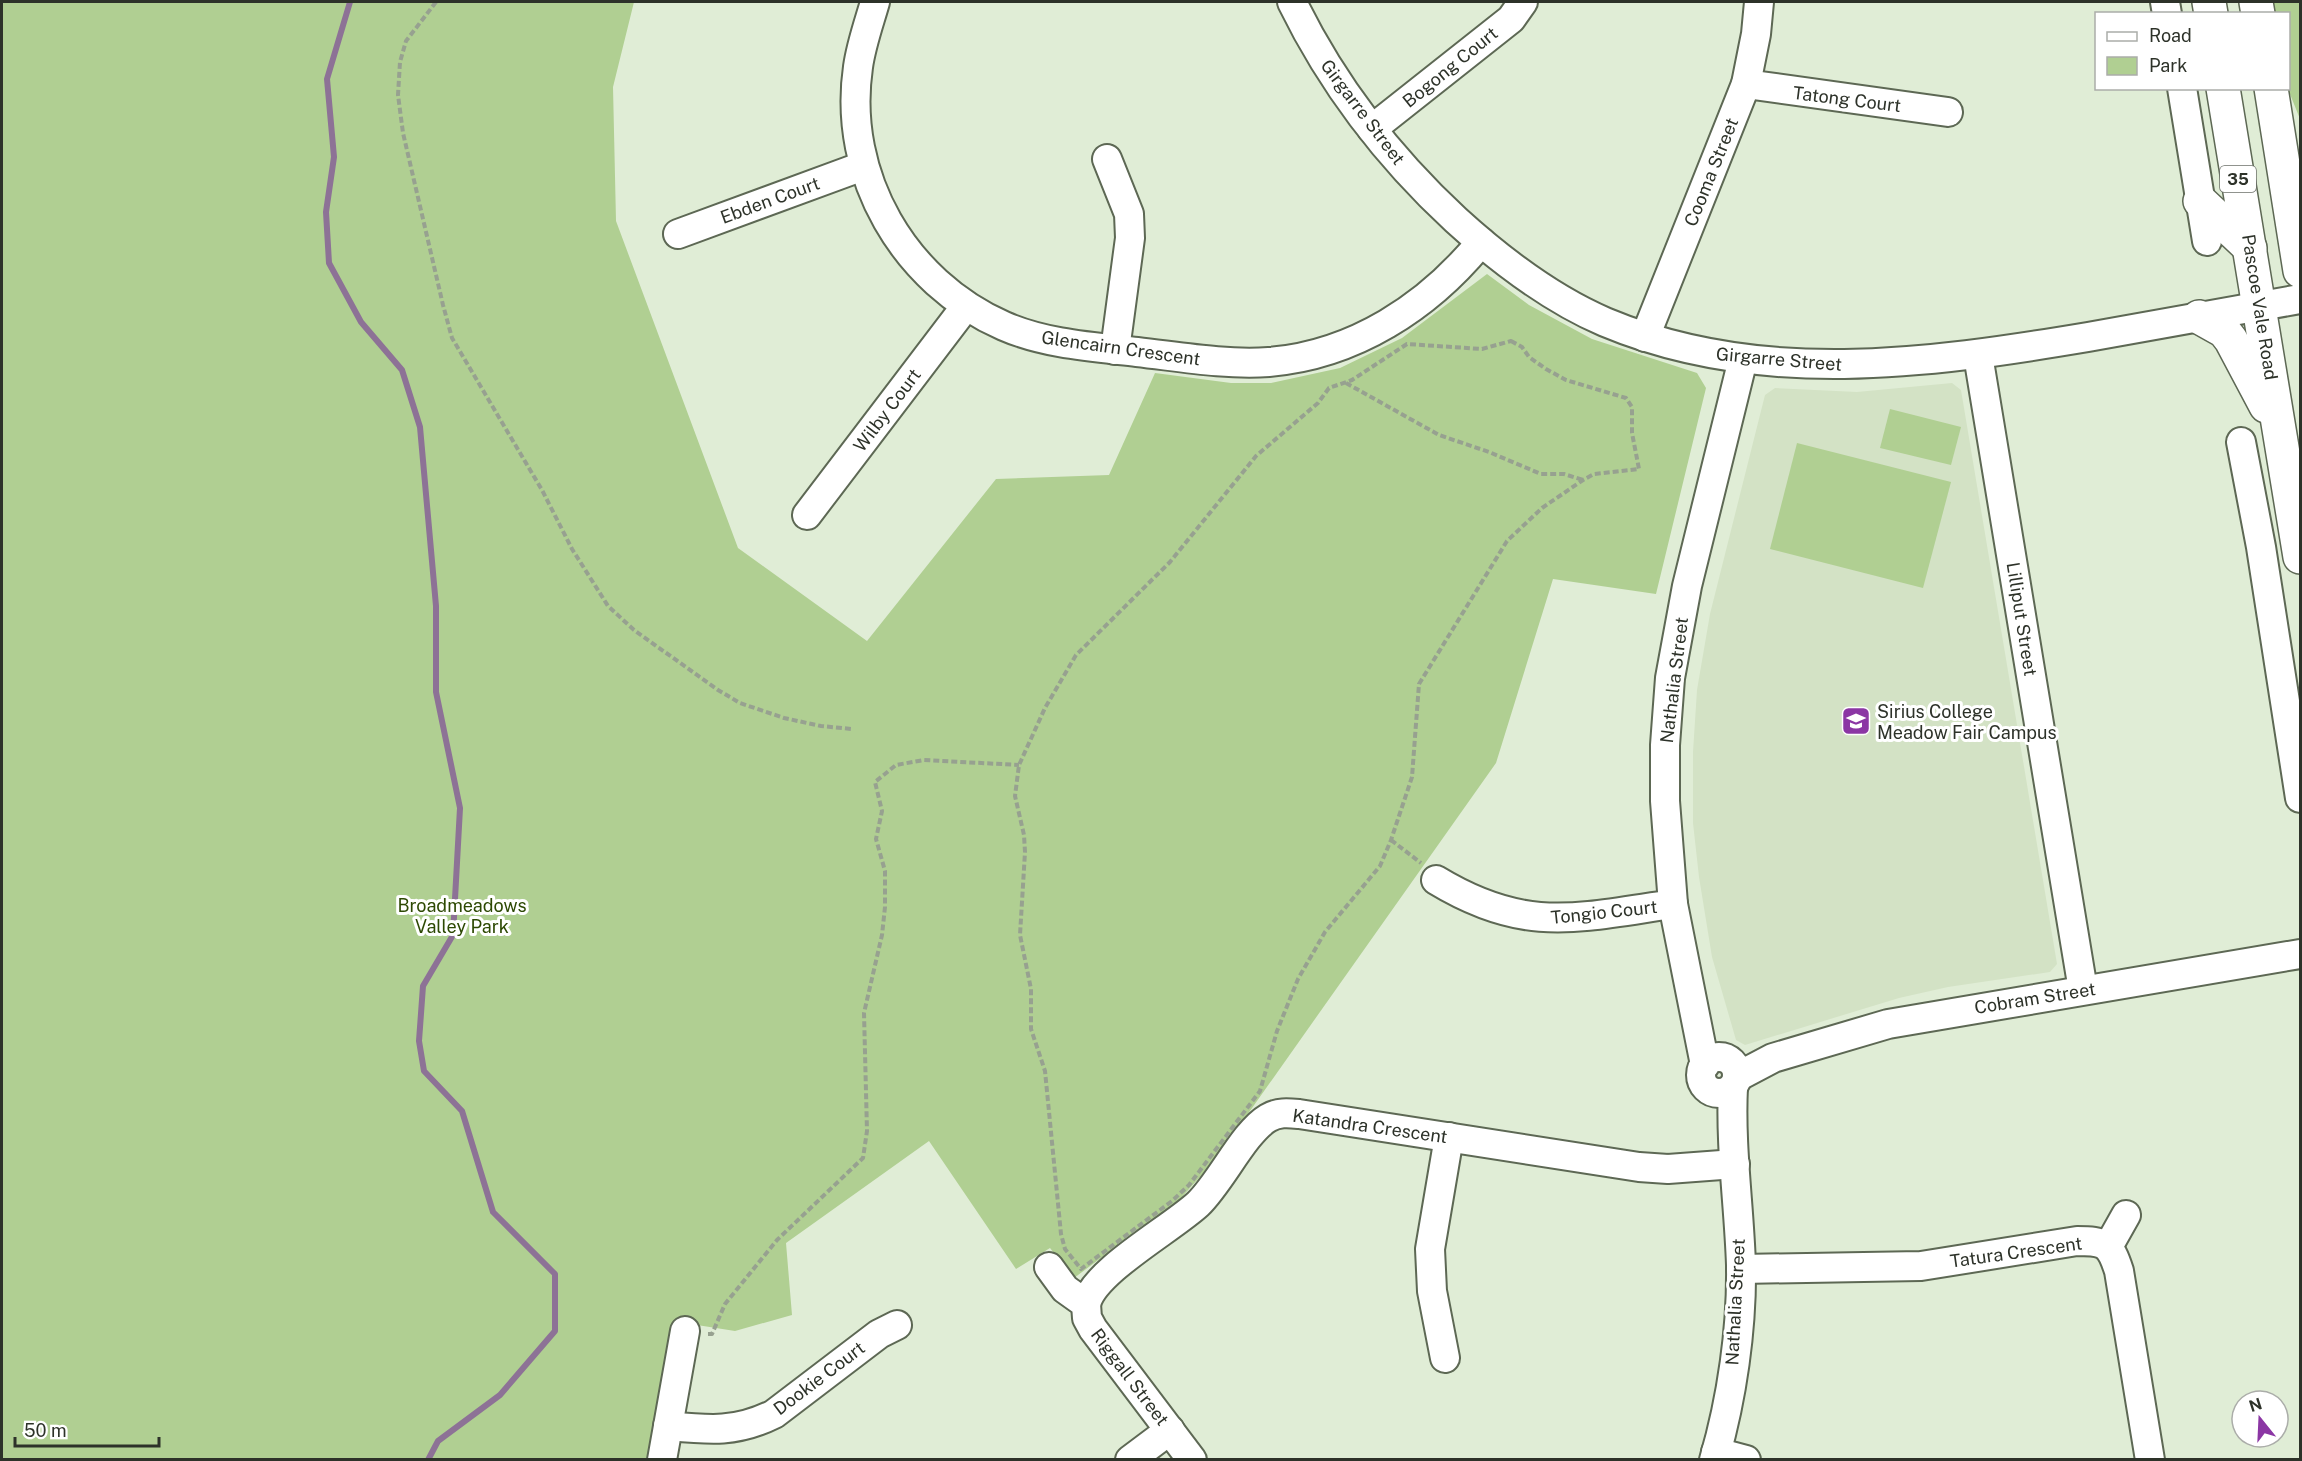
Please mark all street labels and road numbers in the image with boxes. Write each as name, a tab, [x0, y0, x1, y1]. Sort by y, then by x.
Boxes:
street label: Bogong Court	[1398, 22, 1502, 112]
street label: Girgarre Street	[1317, 55, 1409, 169]
street label: Tatong Court	[1792, 82, 1902, 116]
street label: Cooma Street	[1680, 115, 1742, 229]
road number: 35	[2220, 166, 2256, 192]
street label: Ebden Court	[717, 172, 823, 228]
street label: Pascoe Vale Road	[2238, 232, 2282, 382]
street label: Glencairn Crescent	[1040, 326, 1202, 370]
street label: Girgarre Street	[1715, 343, 1843, 375]
street label: Wilby Court	[849, 364, 925, 456]
street label: Lilliput Street	[2003, 560, 2041, 678]
street label: Nathalia Street	[1656, 616, 1692, 744]
street label: Tongio Court	[1550, 896, 1658, 928]
street label: Cobram Street	[1973, 978, 2097, 1018]
street label: Katandra Crescent	[1291, 1105, 1449, 1147]
street label: Tatura Crescent	[1949, 1232, 2083, 1272]
street label: Nathalia Street	[1721, 1238, 1749, 1366]
street label: Riggall Street	[1087, 1324, 1173, 1430]
street label: Dookie Court	[769, 1337, 869, 1419]

